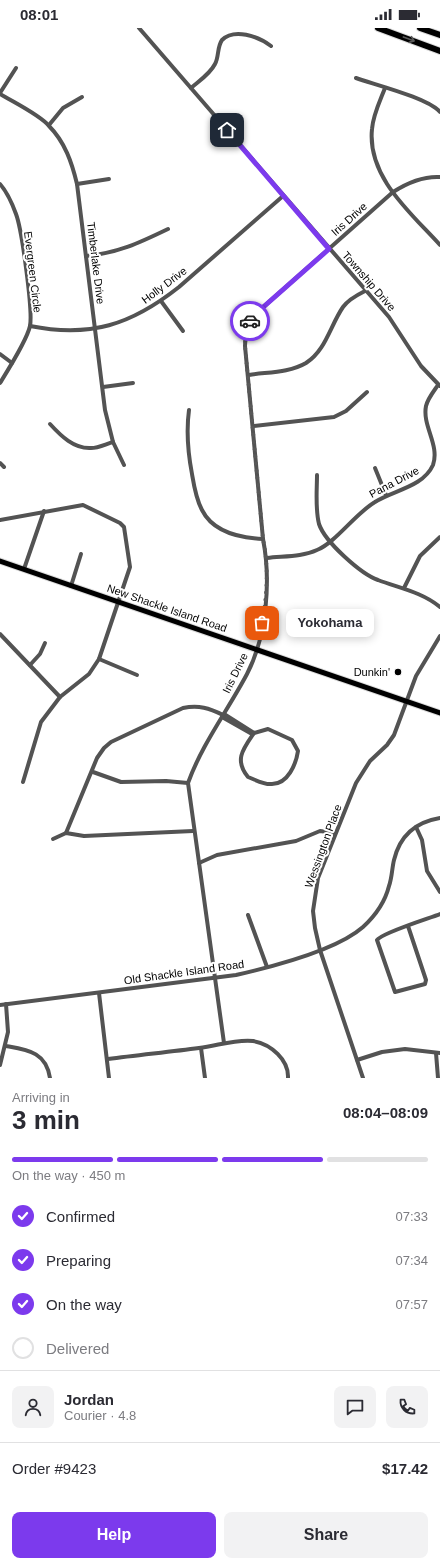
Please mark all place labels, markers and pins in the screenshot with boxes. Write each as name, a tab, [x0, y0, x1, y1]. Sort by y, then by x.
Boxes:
pin	[210, 113, 244, 147]
pin	[245, 606, 279, 640]
callout: Yokohama	[286, 609, 374, 637]
place label: Dunkin'	[354, 666, 390, 678]
marker: Dunkin'	[393, 667, 403, 677]

